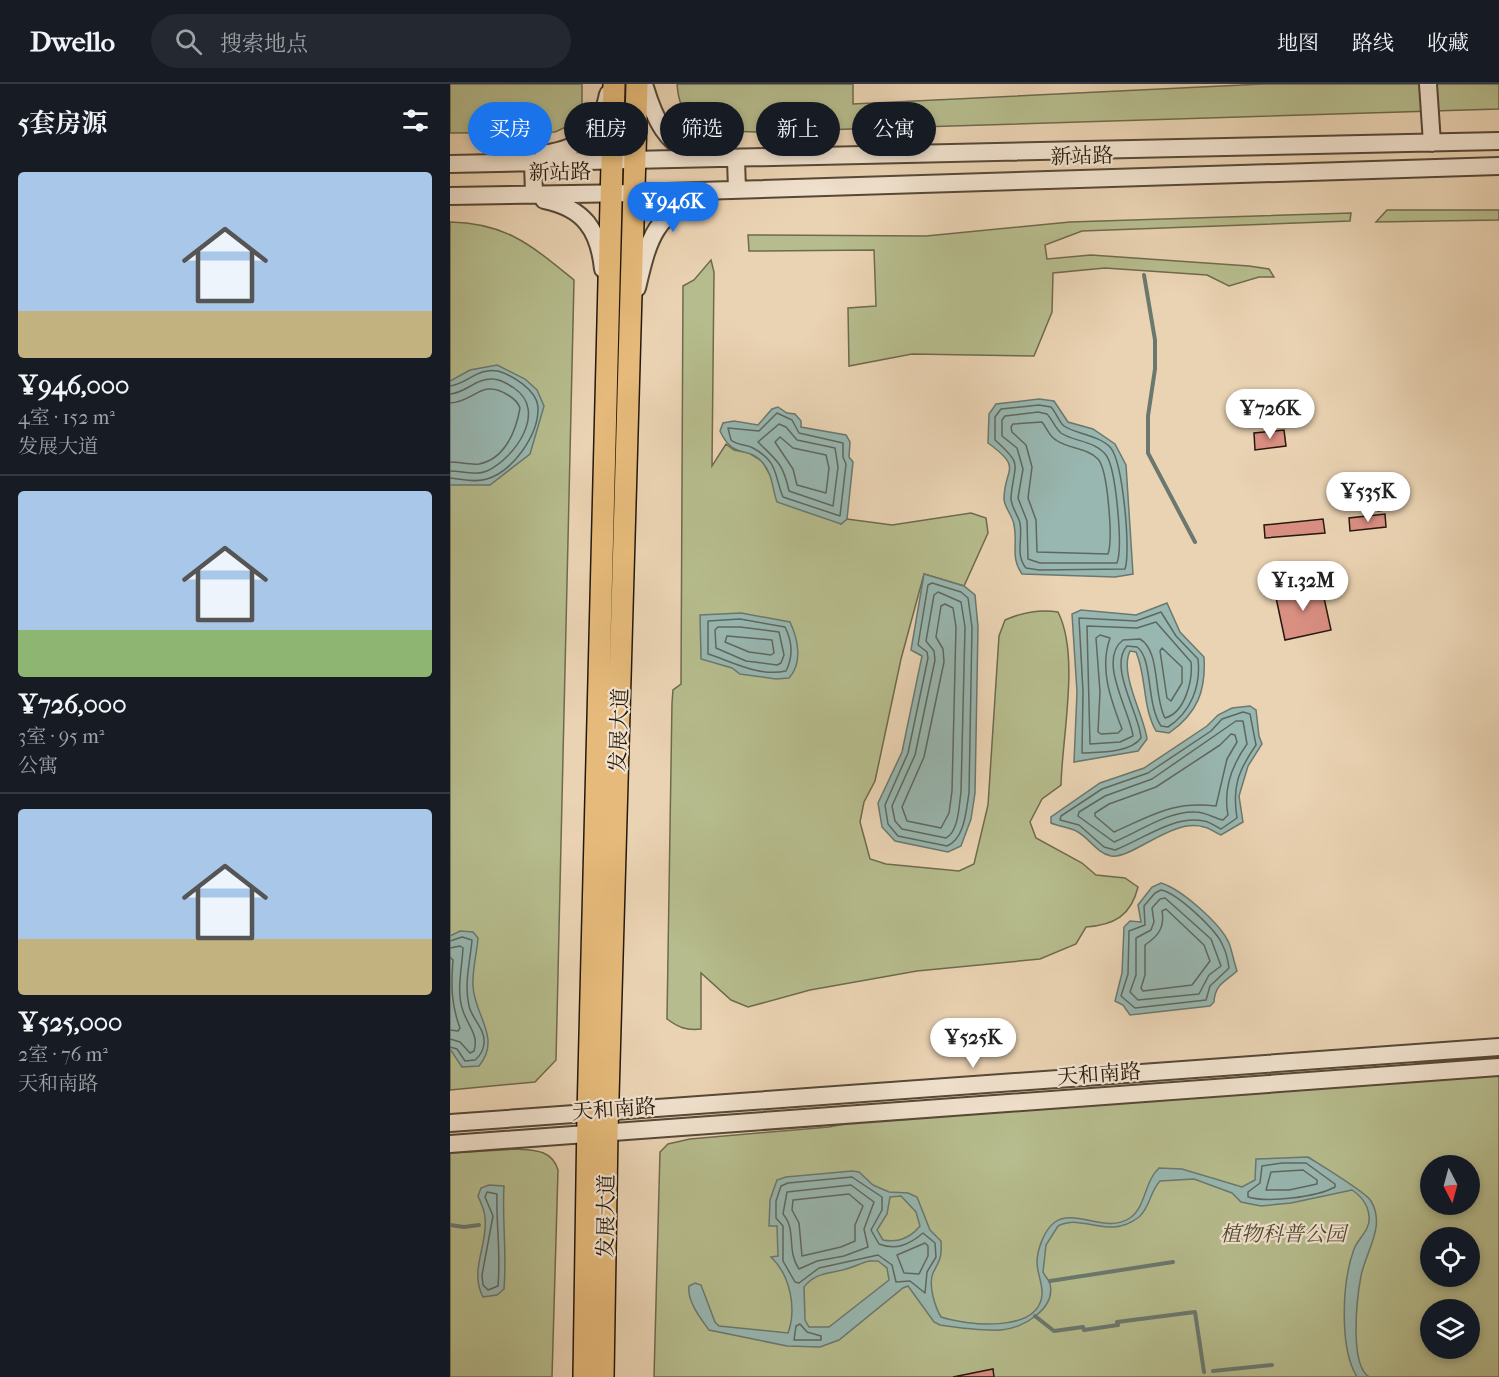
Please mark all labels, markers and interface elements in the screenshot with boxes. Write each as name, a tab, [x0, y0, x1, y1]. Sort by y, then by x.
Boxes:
search box	[151, 14, 571, 68]
text: Dwello	[30, 25, 115, 58]
icon: search	[172, 25, 205, 58]
text: 搜索地点	[220, 31, 308, 57]
text: 地图	[1277, 31, 1319, 55]
text: 路线	[1352, 31, 1394, 55]
text: 收藏	[1427, 31, 1469, 55]
chip: 买房	[468, 102, 552, 156]
chip: 租房	[564, 102, 648, 156]
chip: 筛选	[660, 102, 744, 156]
chip: 新上	[756, 102, 840, 156]
chip: 公寓	[852, 102, 936, 156]
icon: filters	[399, 104, 432, 137]
text: 5套房源	[18, 108, 107, 139]
street label: 新站路	[1050, 143, 1114, 169]
street label: 新站路	[528, 159, 592, 185]
pin: ¥946K	[631, 182, 715, 233]
text: ¥946K	[641, 190, 705, 213]
icon: home	[171, 211, 279, 319]
text: ¥946,000	[18, 370, 129, 401]
pin: ¥726K	[1228, 389, 1312, 440]
text: ¥726K	[1240, 397, 1300, 420]
text: 4室 · 152 m²	[18, 406, 115, 429]
text: 发展大道	[18, 435, 98, 458]
pin: ¥535K	[1326, 472, 1410, 523]
text: ¥535K	[1340, 480, 1396, 503]
icon: home	[171, 530, 279, 638]
pin: ¥1.32M	[1254, 561, 1352, 612]
text: ¥1.32M	[1271, 569, 1335, 592]
street label: 发展大道	[606, 688, 632, 772]
text: ¥726,000	[18, 689, 127, 720]
text: 3室 · 95 m²	[18, 725, 105, 748]
text: 公寓	[18, 754, 58, 777]
icon: home	[171, 848, 279, 956]
text: ¥525,000	[18, 1007, 122, 1038]
pin: ¥525K	[931, 1018, 1015, 1069]
text: ¥525K	[944, 1026, 1002, 1049]
text: 2室 · 76 m²	[18, 1043, 108, 1066]
street label: 天和南路	[1056, 1059, 1142, 1089]
text: 天和南路	[18, 1072, 98, 1095]
street label: 天和南路	[571, 1094, 657, 1124]
north arrow	[1420, 1155, 1480, 1215]
map controls	[1420, 1155, 1480, 1359]
street label: 发展大道	[593, 1174, 619, 1258]
park label: 植物科普公园	[1220, 1222, 1349, 1246]
button: locate	[1420, 1227, 1480, 1287]
button: layers	[1420, 1299, 1480, 1359]

